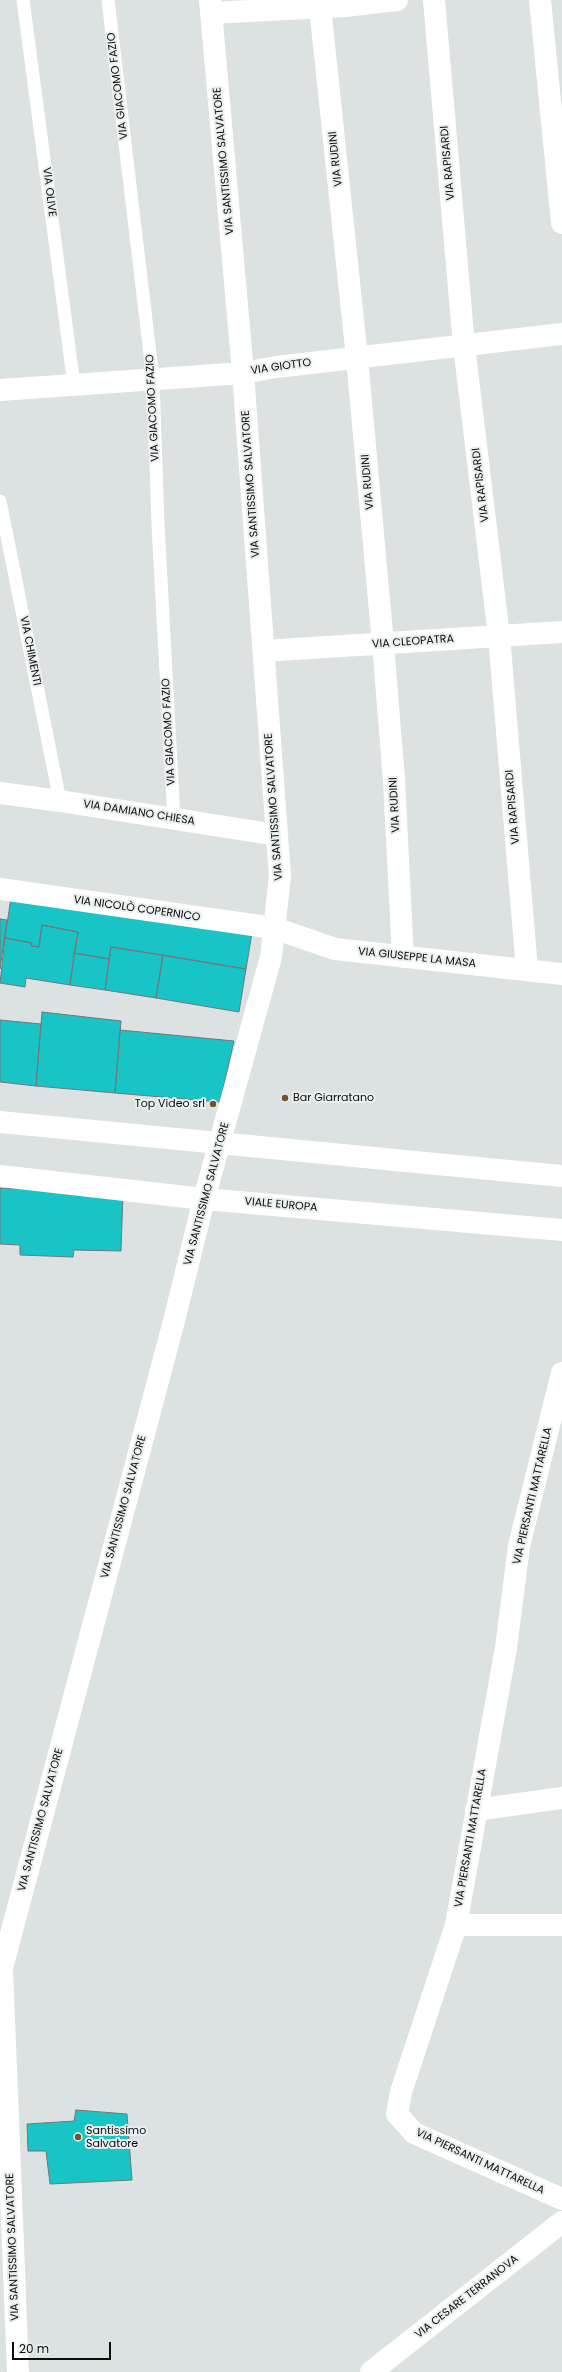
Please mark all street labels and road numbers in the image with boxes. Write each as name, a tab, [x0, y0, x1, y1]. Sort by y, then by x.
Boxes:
street label: VIA GIACOMO FAZIO	[105, 32, 131, 140]
street label: VIA SANTISSIMO SALVATORE	[211, 87, 237, 235]
street label: VIA RAPISARDI	[438, 125, 458, 201]
street label: VIA RUDINI	[327, 131, 345, 187]
street label: VIA OLIVE	[39, 167, 59, 217]
street label: VIA GIACOMO FAZIO	[144, 354, 162, 462]
street label: VIA GIOTTO	[250, 356, 312, 378]
street label: VIA SANTISSIMO SALVATORE	[239, 410, 263, 558]
street label: VIA RAPISARDI	[470, 447, 492, 523]
street label: VIA RUDINI	[359, 454, 377, 510]
street label: VIA CHIMENTI	[17, 615, 43, 687]
street label: VIA CLEOPATRA	[372, 633, 454, 651]
street label: VIA GIACOMO FAZIO	[160, 678, 178, 786]
street label: VIA SANTISSIMO SALVATORE	[262, 733, 286, 881]
street label: VIA RAPISARDI	[503, 769, 523, 845]
street label: VIA RUDINI	[387, 777, 403, 833]
street label: VIA DAMIANO CHIESA	[82, 798, 196, 828]
street label: VIA NICOLÒ COPERNICO	[73, 894, 201, 924]
street label: VIA GIUSEPPE LA MASA	[357, 945, 477, 971]
street label: VIA SANTISSIMO SALVATORE	[181, 1121, 233, 1267]
street label: VIALE EUROPA	[244, 1195, 318, 1215]
street label: VIA PIERSANTI MATTARELLA	[511, 1426, 555, 1566]
street label: VIA SANTISSIMO SALVATORE	[98, 1434, 150, 1580]
street label: VIA SANTISSIMO SALVATORE	[15, 1747, 67, 1893]
street label: VIA PIERSANTI MATTARELLA	[452, 1768, 490, 1908]
street label: VIA PIERSANTI MATTARELLA	[414, 2126, 546, 2198]
street label: VIA SANTISSIMO SALVATORE	[4, 2173, 22, 2321]
street label: VIA CESARE TERRANOVA	[413, 2253, 521, 2341]

